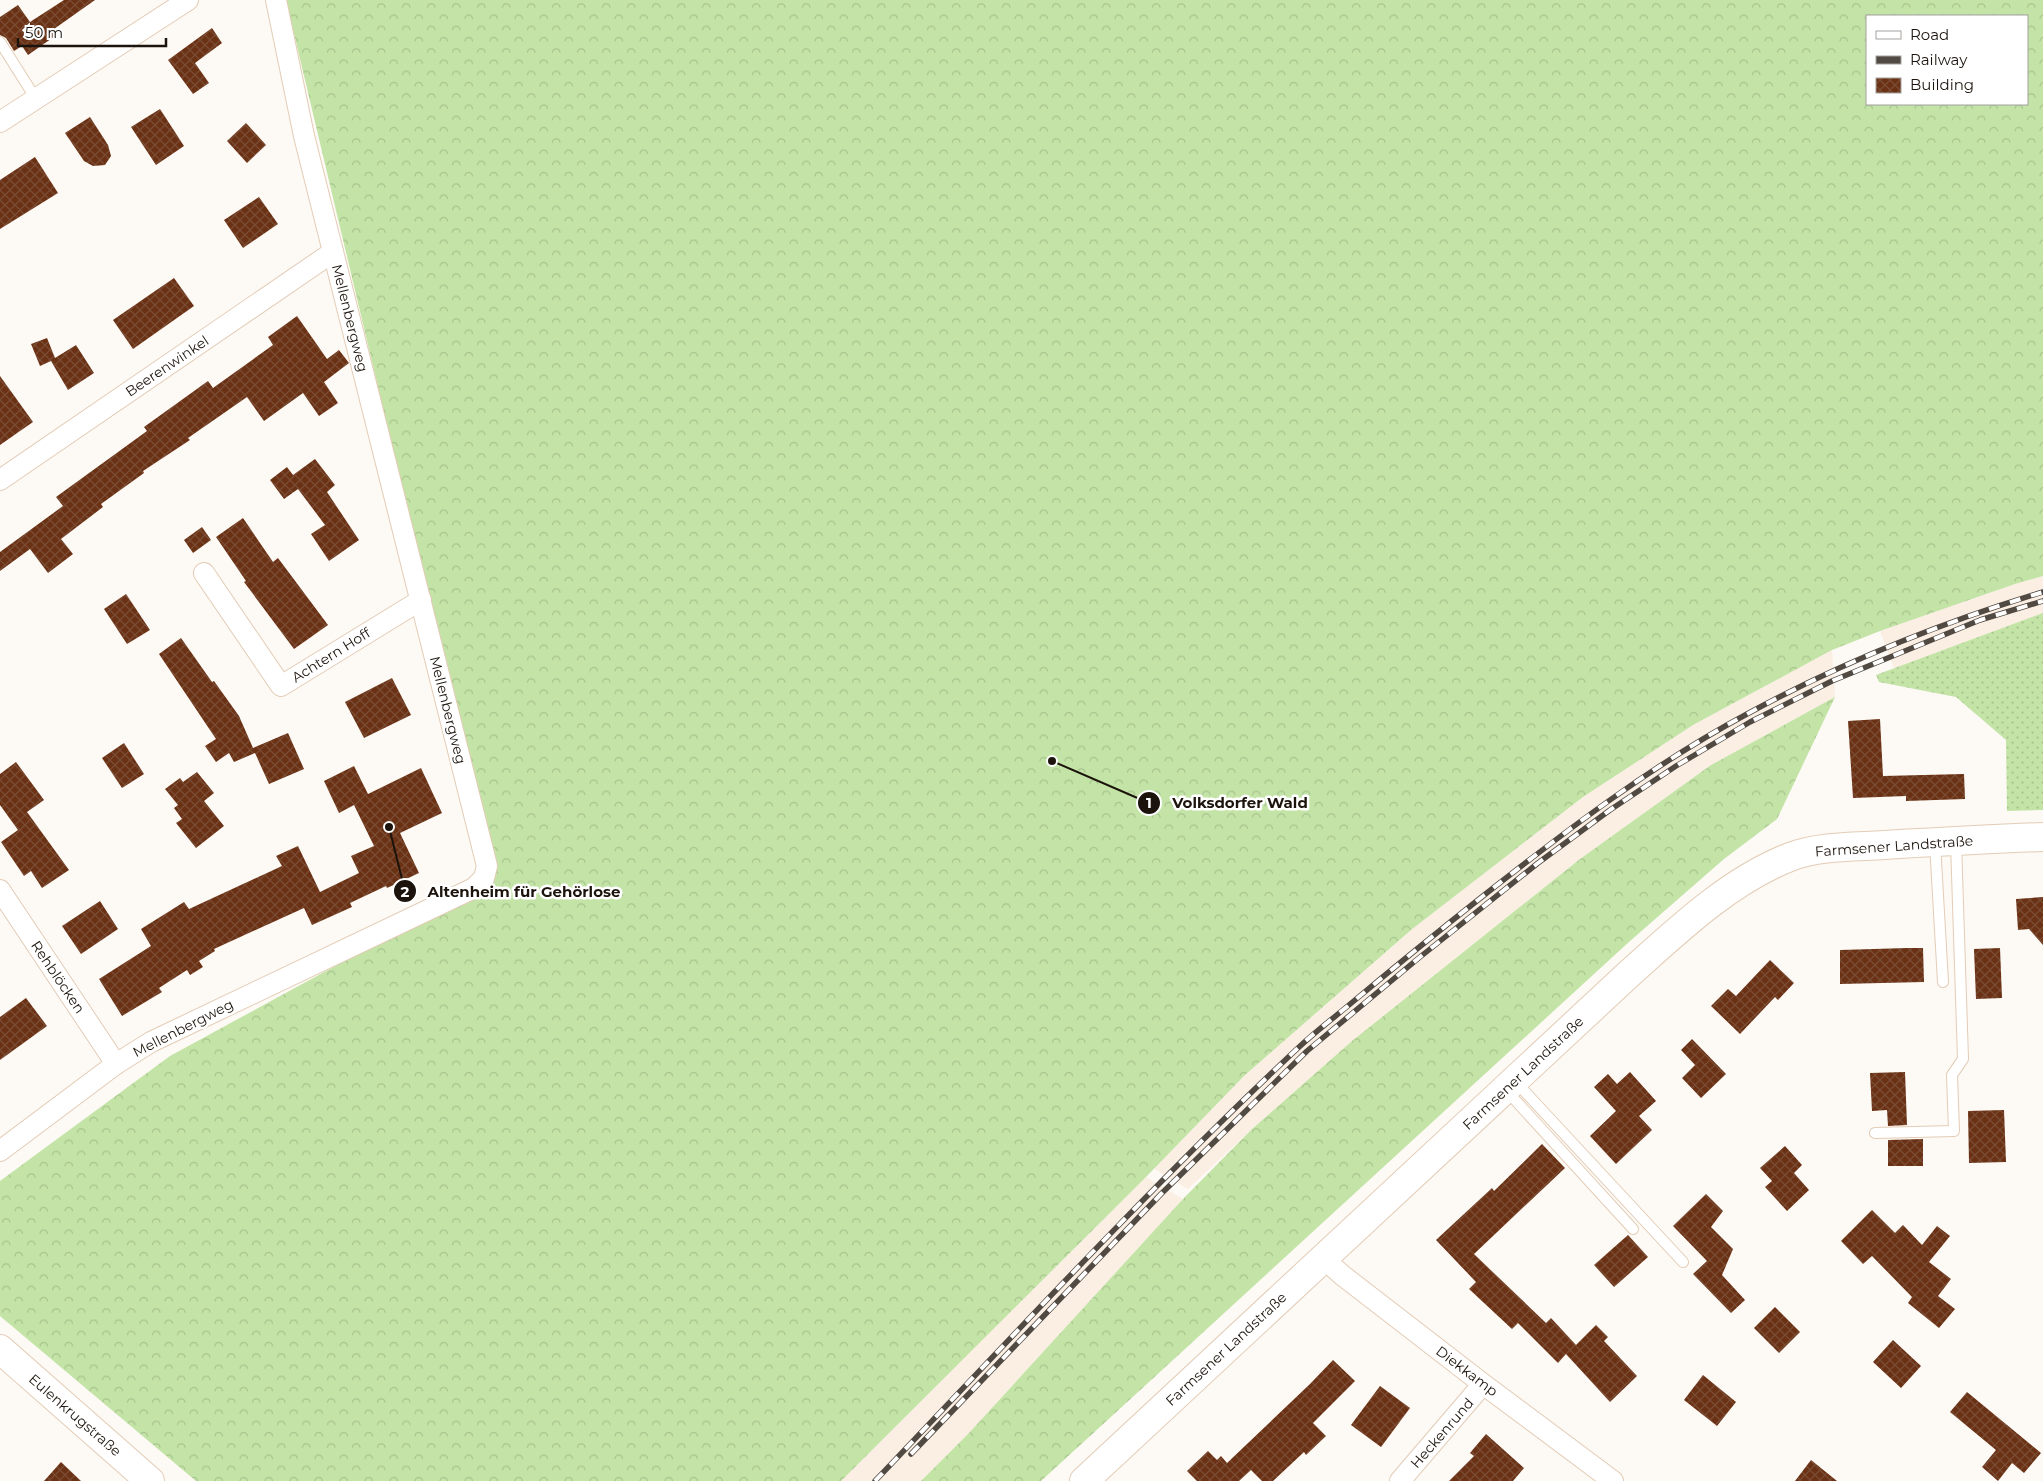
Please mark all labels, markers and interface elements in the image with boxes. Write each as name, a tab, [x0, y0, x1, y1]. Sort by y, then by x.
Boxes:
scale bar	[18, 15, 165, 47]
legend	[1866, 15, 2028, 105]
text: 50 m	[25, 23, 63, 42]
text: Road	[1910, 25, 1949, 44]
text: Railway	[1910, 50, 1968, 69]
text: Building	[1910, 75, 1974, 94]
street label: Mellenbergweg	[328, 262, 372, 374]
street label: Beerenwinkel	[122, 332, 212, 400]
street label: Achtern Hoff	[288, 623, 375, 686]
street label: Mellenbergweg	[426, 654, 470, 766]
callout: Volksdorfer Wald	[1137, 788, 1317, 818]
text: 1	[1146, 793, 1152, 812]
text: Volksdorfer Wald	[1171, 793, 1308, 812]
street label: Farmsener Landstraße	[1814, 831, 1974, 861]
callout: Altenheim für Gehörlose	[393, 876, 631, 906]
text: 2	[401, 882, 410, 901]
text: Altenheim für Gehörlose	[427, 882, 620, 901]
street label: Rehblöcken	[27, 937, 89, 1017]
street label: Mellenbergweg	[130, 995, 236, 1061]
street label: Farmsener Landstraße	[1459, 1012, 1587, 1134]
street label: Farmsener Landstraße	[1162, 1288, 1290, 1410]
street label: Diekkamp	[1432, 1342, 1502, 1400]
street label: Eulenkrugstraße	[25, 1370, 125, 1460]
street label: Heckenrund	[1406, 1394, 1478, 1472]

